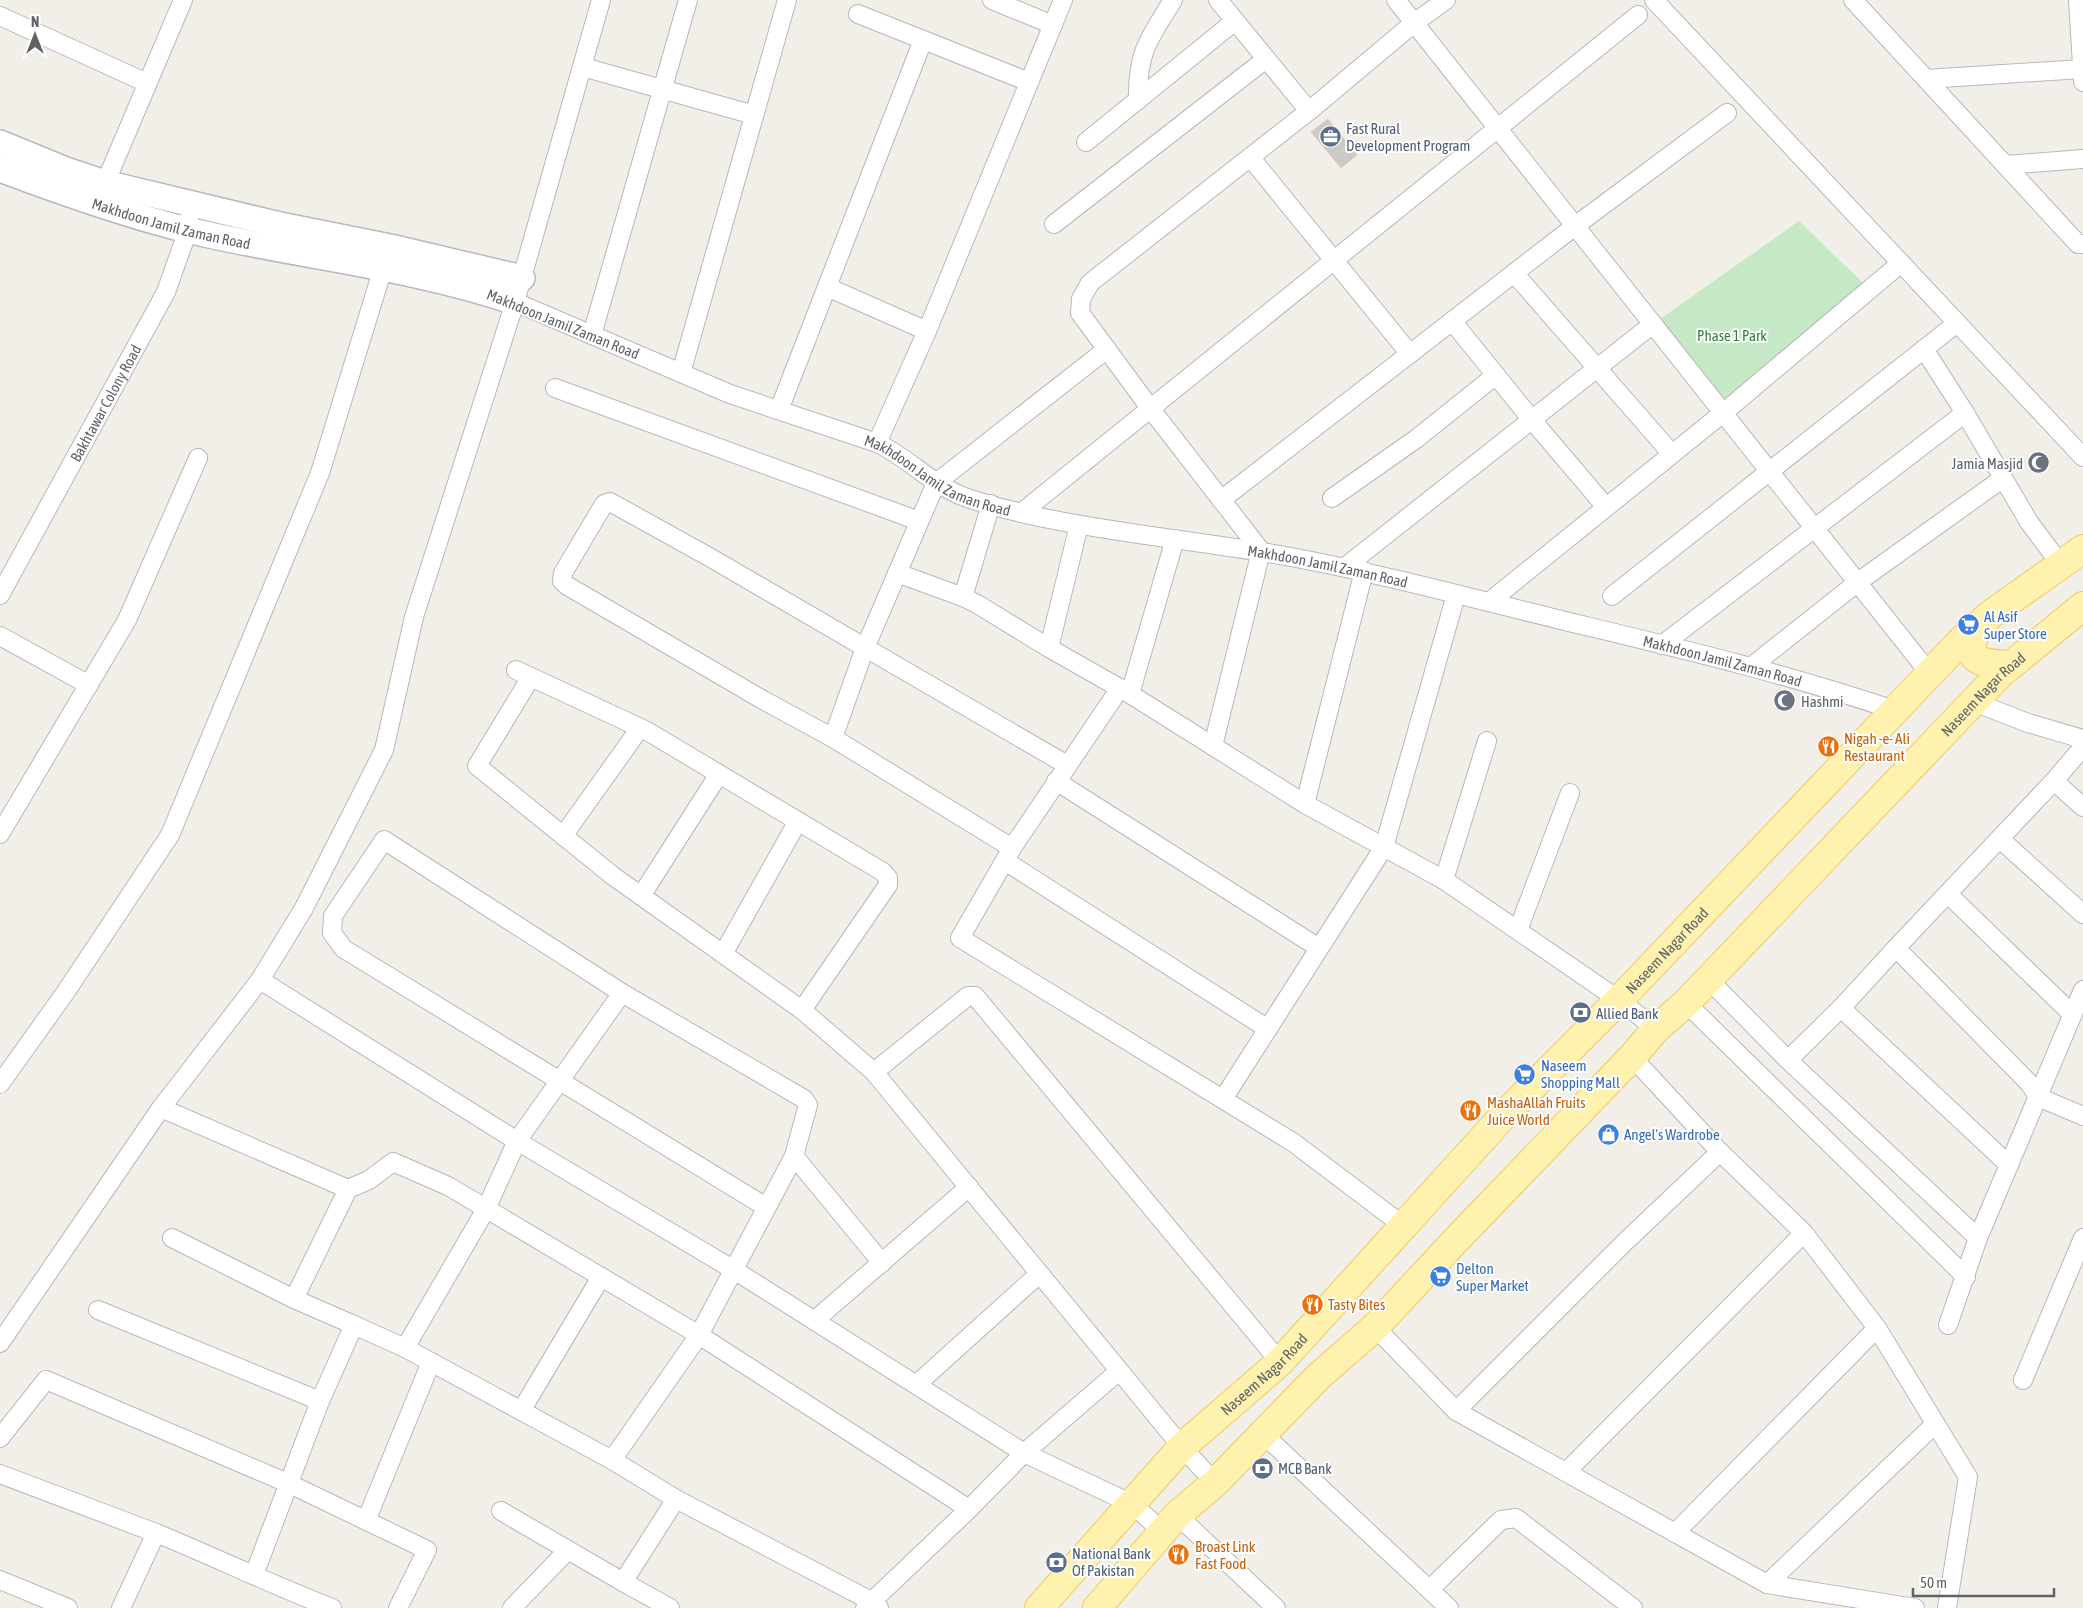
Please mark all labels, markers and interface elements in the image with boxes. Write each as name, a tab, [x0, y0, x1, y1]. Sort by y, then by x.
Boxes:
north arrow	[10, 10, 60, 60]
text: N	[31, 14, 39, 30]
place label: Fast Rural Development Program	[1346, 120, 1470, 154]
office icon: Fast Rural Development Program	[1318, 125, 1342, 149]
street label: Makhdoon Jamil Zaman Road	[90, 194, 252, 252]
street label: Makhdoon Jamil Zaman Road	[484, 286, 642, 362]
park label: Phase 1 Park	[1697, 327, 1767, 344]
street label: Bakhtawar Colony Road	[66, 342, 144, 464]
street label: Makhdoon Jamil Zaman Road	[863, 431, 1012, 519]
mosque icon: Jamia Masjid	[2027, 451, 2051, 475]
place label: Jamia Masjid	[1952, 455, 2023, 472]
street label: Makhdoon Jamil Zaman Road	[1246, 541, 1410, 590]
place label: Al Asif Super Store	[1984, 608, 2047, 642]
supermarket icon: Al Asif Super Store	[1956, 613, 1980, 637]
street label: Makhdoon Jamil Zaman Road	[1641, 632, 1804, 689]
street label: Naseem Nagar Road	[1937, 649, 2028, 739]
mosque icon: Hashmi	[1773, 689, 1797, 713]
place label: Hashmi	[1801, 693, 1844, 710]
place label: Nigah -e- Ali Restaurant	[1844, 730, 1910, 764]
restaurant icon: Nigah -e- Ali Restaurant	[1816, 735, 1840, 759]
street label: Naseem Nagar Road	[1622, 904, 1711, 996]
bank icon: Allied Bank	[1568, 1001, 1592, 1025]
place label: Allied Bank	[1596, 1005, 1659, 1022]
place label: Naseem Shopping Mall	[1541, 1057, 1620, 1091]
supermarket icon: Naseem Shopping Mall	[1513, 1062, 1537, 1086]
place label: MashaAllah Fruits Juice World	[1487, 1094, 1586, 1128]
restaurant icon: MashaAllah Fruits Juice World	[1459, 1099, 1483, 1123]
shop icon: Angel's Wardrobe	[1596, 1122, 1620, 1146]
place label: Angel's Wardrobe	[1624, 1126, 1720, 1143]
place label: Delton Super Market	[1456, 1260, 1529, 1294]
supermarket icon: Delton Super Market	[1428, 1265, 1452, 1289]
restaurant icon: Tasty Bites	[1300, 1292, 1324, 1316]
place label: Tasty Bites	[1328, 1296, 1385, 1313]
street label: Naseem Nagar Road	[1217, 1330, 1310, 1418]
bank icon: MCB Bank	[1250, 1456, 1274, 1480]
place label: MCB Bank	[1278, 1460, 1332, 1477]
place label: Broast Link Fast Food	[1195, 1538, 1256, 1572]
restaurant icon: Broast Link Fast Food	[1167, 1543, 1191, 1567]
place label: National Bank Of Pakistan	[1072, 1545, 1151, 1579]
bank icon: National Bank Of Pakistan	[1044, 1550, 1068, 1574]
scale bar	[1913, 1566, 2054, 1598]
text: 50 m	[1920, 1574, 1947, 1591]

